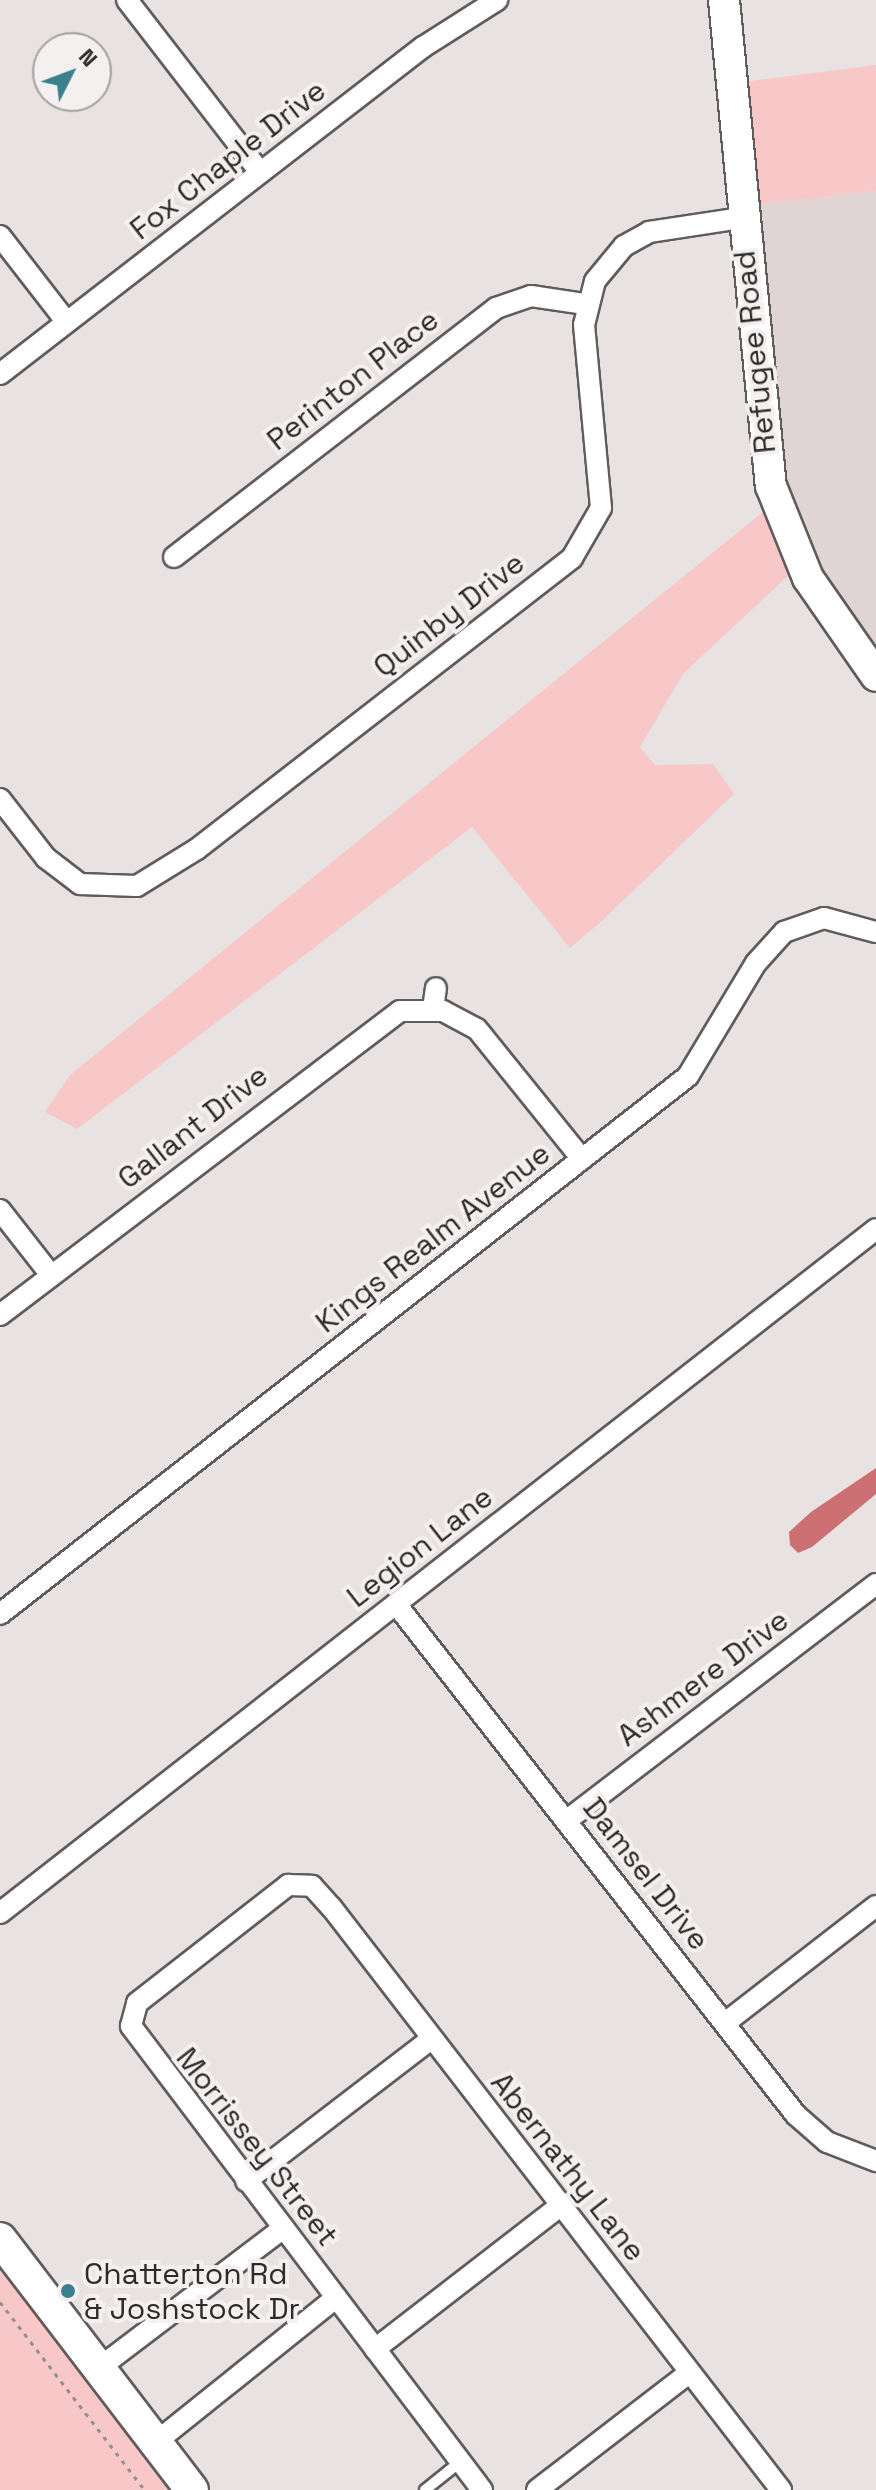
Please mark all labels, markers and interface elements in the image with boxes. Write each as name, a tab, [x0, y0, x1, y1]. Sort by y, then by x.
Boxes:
north arrow	[32, 32, 112, 112]
text: N	[73, 42, 104, 72]
street label: Fox Chaple Drive	[123, 73, 333, 247]
street label: Refugee Road	[726, 249, 784, 455]
street label: Perinton Place	[260, 302, 446, 458]
street label: Quinby Drive	[366, 545, 532, 685]
street label: Gallant Drive	[111, 1057, 275, 1197]
street label: Kings Realm Avenue	[309, 1135, 557, 1341]
street label: Legion Lane	[340, 1479, 500, 1615]
street label: Ashmere Drive	[610, 1602, 796, 1754]
street label: Damsel Drive	[575, 1791, 717, 1957]
street label: Morrissey Street	[168, 2041, 346, 2253]
street label: Abernathy Lane	[483, 2065, 653, 2269]
place label: Chatterton Rd & Joshstock Dr	[84, 2256, 300, 2326]
marker: Chatterton Rd & Joshstock Dr	[59, 2282, 77, 2300]

